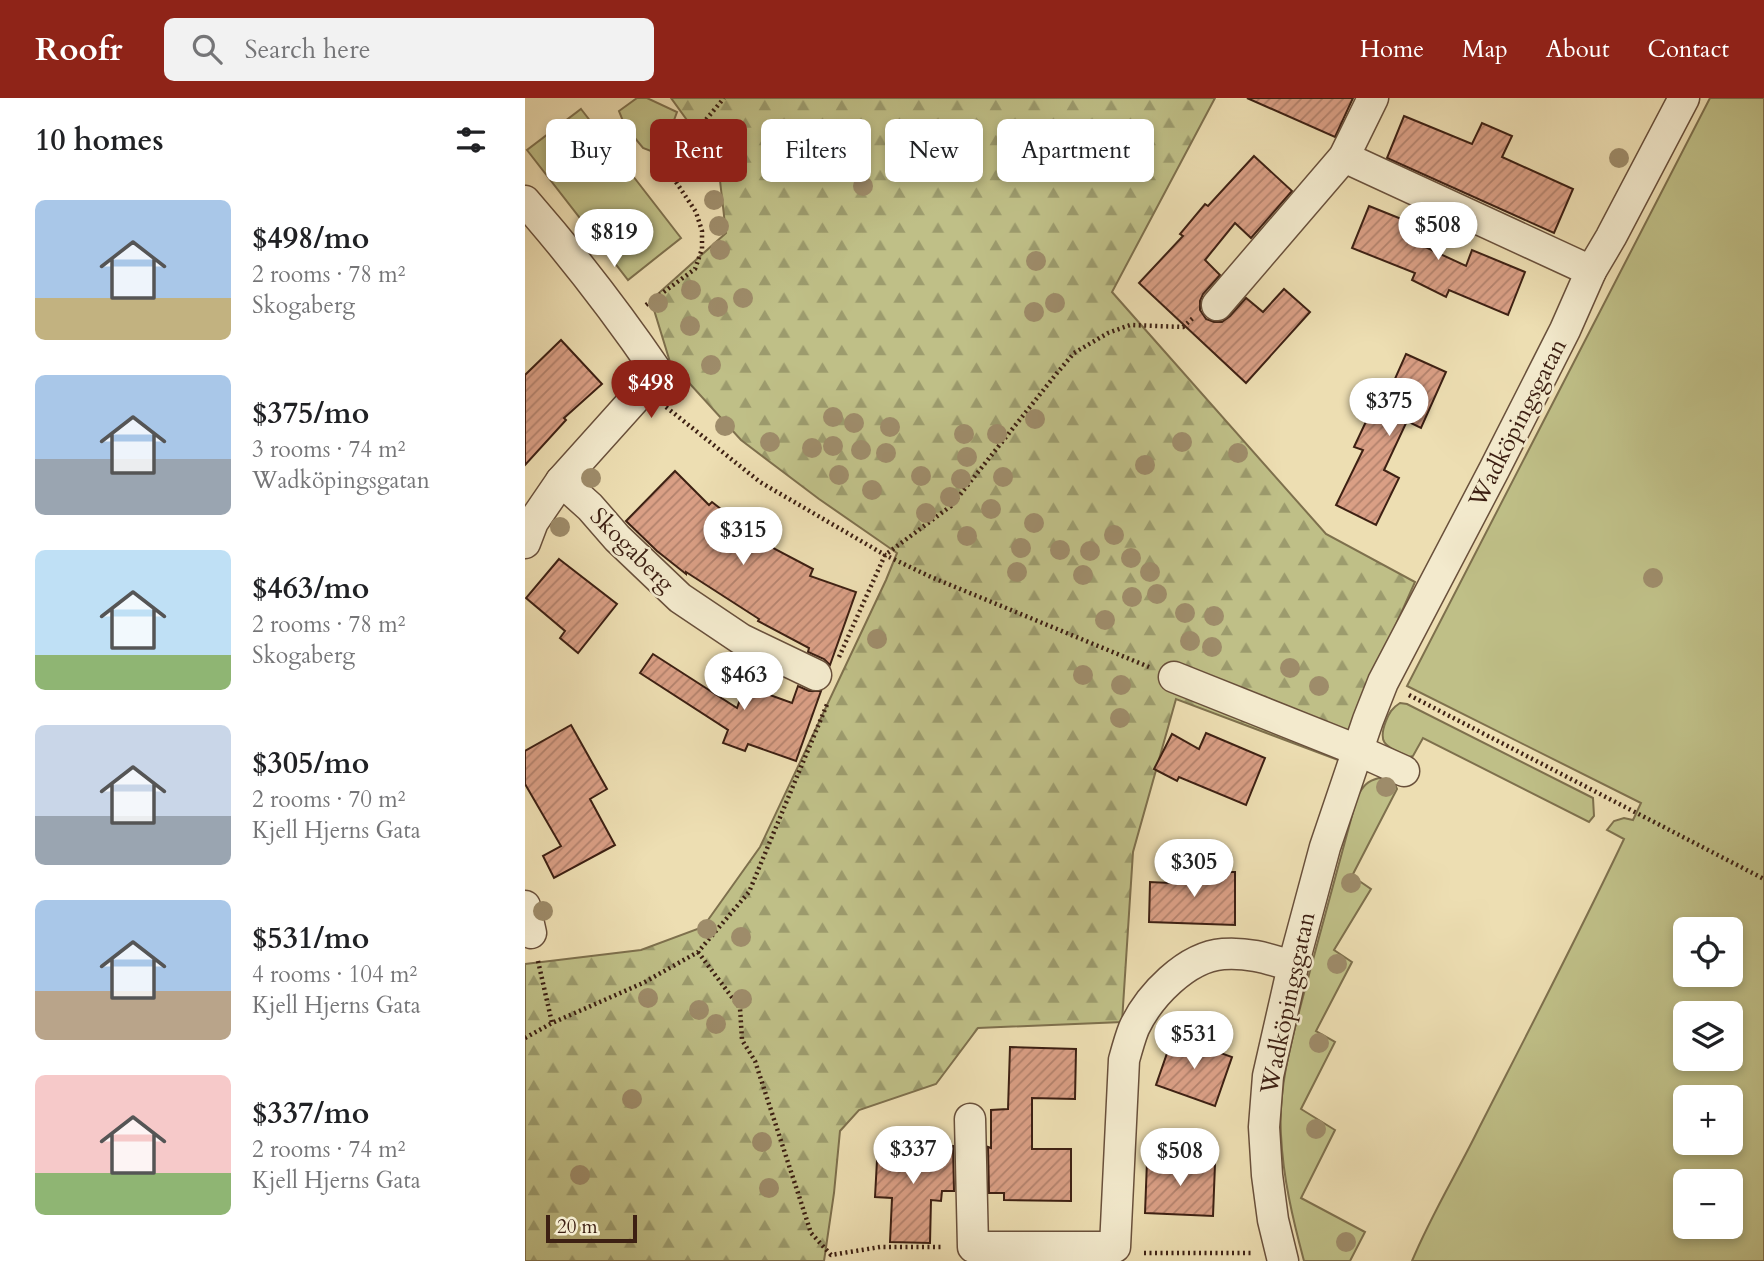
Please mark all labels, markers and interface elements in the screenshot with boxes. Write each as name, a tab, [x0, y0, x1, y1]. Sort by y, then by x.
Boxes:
search box	[164, 18, 654, 81]
text: Roofr	[35, 27, 122, 72]
icon: search	[188, 30, 226, 68]
text: Search here	[244, 32, 370, 67]
text: Home	[1360, 33, 1424, 66]
text: Map	[1462, 33, 1508, 66]
text: About	[1546, 33, 1610, 66]
text: Contact	[1648, 33, 1729, 66]
chip: Buy	[546, 119, 636, 182]
chip: Rent	[650, 119, 747, 182]
chip: Filters	[761, 119, 871, 182]
chip: New	[885, 119, 983, 182]
chip: Apartment	[997, 119, 1154, 182]
text: 10 homes	[35, 120, 164, 161]
icon: filters	[452, 121, 490, 159]
pin: $508	[1397, 202, 1479, 262]
pin: $819	[573, 209, 655, 269]
text: $508	[1414, 209, 1462, 240]
text: $819	[590, 216, 638, 247]
text: $498/mo	[252, 218, 369, 259]
icon: home	[91, 228, 175, 312]
text: 2 rooms · 78 m²	[252, 259, 405, 290]
text: Skogaberg	[252, 290, 355, 321]
street label: Wadköpingsgatan	[1461, 333, 1575, 514]
pin: $498	[610, 360, 692, 420]
text: $498	[627, 367, 675, 398]
pin: $375	[1348, 378, 1430, 438]
text: $375	[1365, 385, 1413, 416]
text: $375/mo	[252, 393, 369, 434]
icon: home	[91, 403, 175, 487]
text: 3 rooms · 74 m²	[252, 434, 405, 465]
text: Wadköpingsgatan	[252, 465, 430, 496]
street label: Skogaberg	[582, 500, 682, 600]
pin: $315	[702, 508, 784, 567]
text: $315	[719, 514, 767, 545]
text: $463/mo	[252, 568, 369, 609]
icon: home	[91, 578, 175, 662]
text: 2 rooms · 78 m²	[252, 609, 405, 640]
text: Skogaberg	[252, 640, 355, 671]
pin: $463	[703, 652, 785, 712]
text: $463	[720, 659, 768, 690]
text: $305/mo	[252, 743, 369, 784]
icon: home	[91, 753, 175, 837]
text: 2 rooms · 70 m²	[252, 784, 405, 815]
text: Kjell Hjerns Gata	[252, 815, 421, 846]
pin: $305	[1153, 840, 1235, 899]
text: $305	[1170, 846, 1218, 877]
street label: Wadköpingsgatan	[1252, 908, 1324, 1098]
map controls	[1673, 917, 1743, 1239]
button: locate	[1673, 917, 1743, 987]
text: $531/mo	[252, 918, 369, 959]
icon: home	[91, 928, 175, 1012]
text: 4 rooms · 104 m²	[252, 959, 417, 990]
text: Kjell Hjerns Gata	[252, 990, 421, 1021]
button: layers	[1673, 1001, 1743, 1071]
pin: $531	[1153, 1012, 1235, 1071]
text: $531	[1170, 1018, 1218, 1049]
button: +	[1673, 1085, 1743, 1155]
text: $337/mo	[252, 1093, 369, 1134]
icon: home	[91, 1103, 175, 1187]
pin: $337	[872, 1126, 954, 1186]
pin: $508	[1139, 1128, 1221, 1188]
text: $337	[889, 1133, 937, 1164]
text: 2 rooms · 74 m²	[252, 1134, 405, 1165]
text: $508	[1156, 1135, 1204, 1166]
text: Kjell Hjerns Gata	[252, 1165, 421, 1196]
button: −	[1673, 1169, 1743, 1239]
scale bar	[546, 1212, 637, 1244]
text: 20 m	[557, 1214, 598, 1240]

